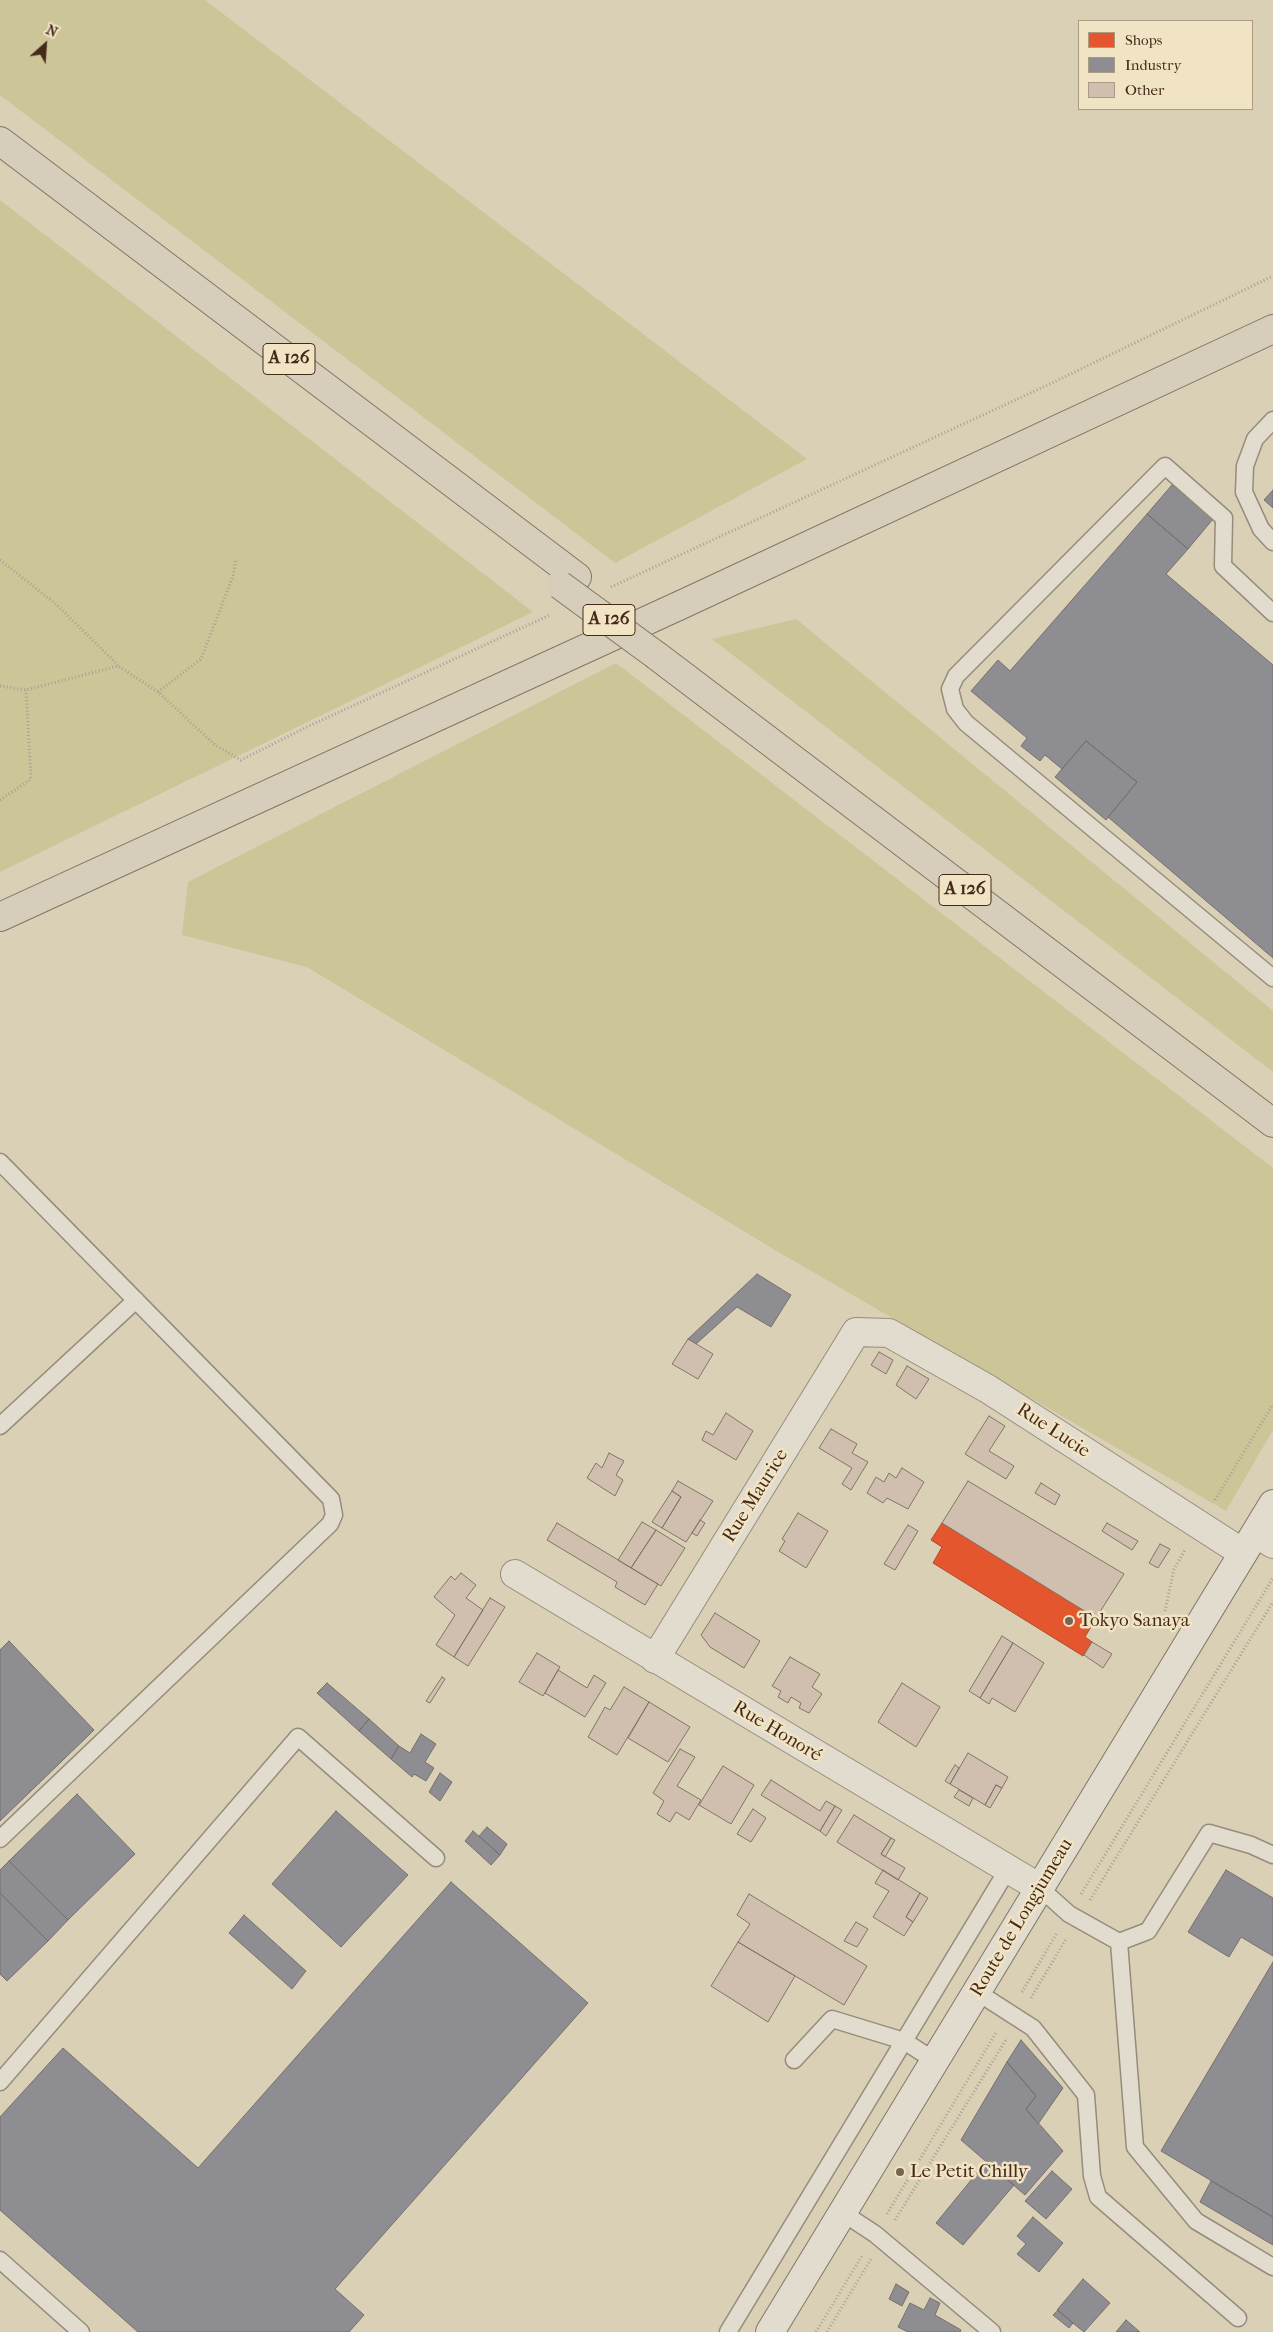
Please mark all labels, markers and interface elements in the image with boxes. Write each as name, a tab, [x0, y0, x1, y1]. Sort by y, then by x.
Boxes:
north arrow	[20, 20, 70, 70]
legend	[1078, 20, 1253, 110]
text: N	[43, 21, 60, 41]
text: Shops	[1125, 31, 1162, 49]
text: Industry	[1125, 56, 1181, 74]
text: Other	[1125, 81, 1164, 99]
road number: A 126	[263, 344, 315, 374]
road number: A 126	[583, 604, 635, 636]
road number: A 126	[939, 874, 991, 906]
street label: Rue Lucie	[1012, 1399, 1094, 1463]
street label: Rue Maurice	[718, 1445, 794, 1547]
place label: Tokyo Sanaya	[1079, 1610, 1190, 1632]
marker: Tokyo Sanaya	[1063, 1615, 1075, 1627]
street label: Rue Honoré	[728, 1697, 826, 1767]
street label: Route de Longjumeau	[966, 1835, 1078, 2001]
place label: Le Petit Chilly	[910, 2161, 1028, 2183]
marker: Le Petit Chilly	[894, 2166, 906, 2178]

